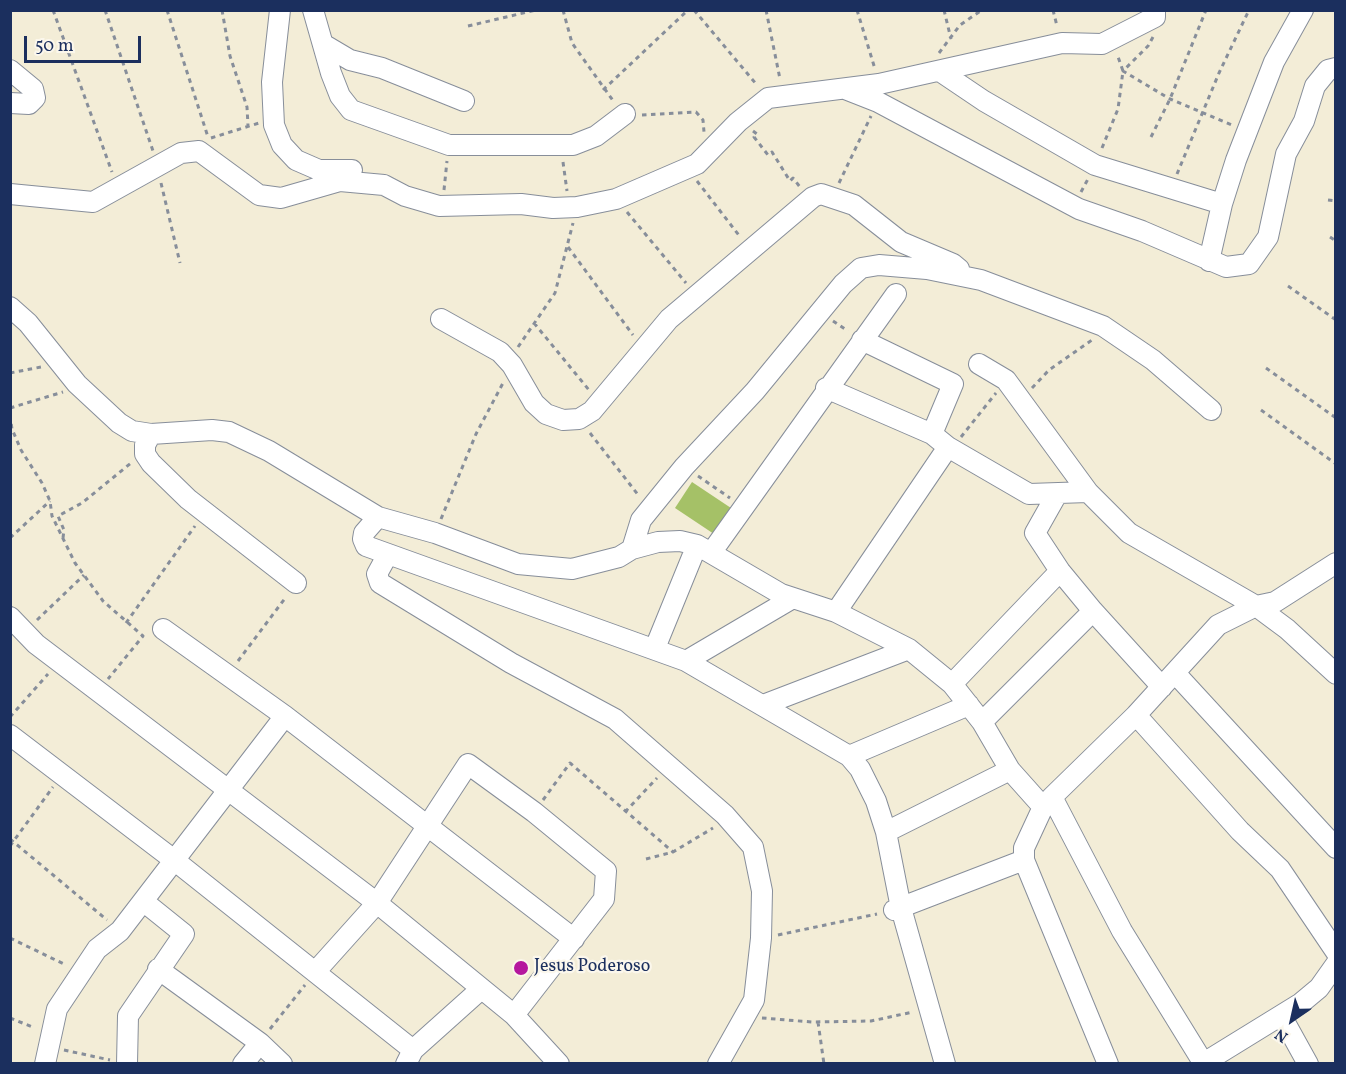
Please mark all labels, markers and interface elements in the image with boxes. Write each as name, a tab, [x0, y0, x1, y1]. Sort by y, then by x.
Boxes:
scale bar	[27, 24, 144, 62]
text: 50 m	[35, 34, 74, 59]
place label: Jesus Poderoso	[534, 957, 650, 979]
marker: Jesus Poderoso	[512, 959, 530, 977]
north arrow	[1262, 990, 1322, 1050]
text: N	[1271, 1023, 1293, 1047]

